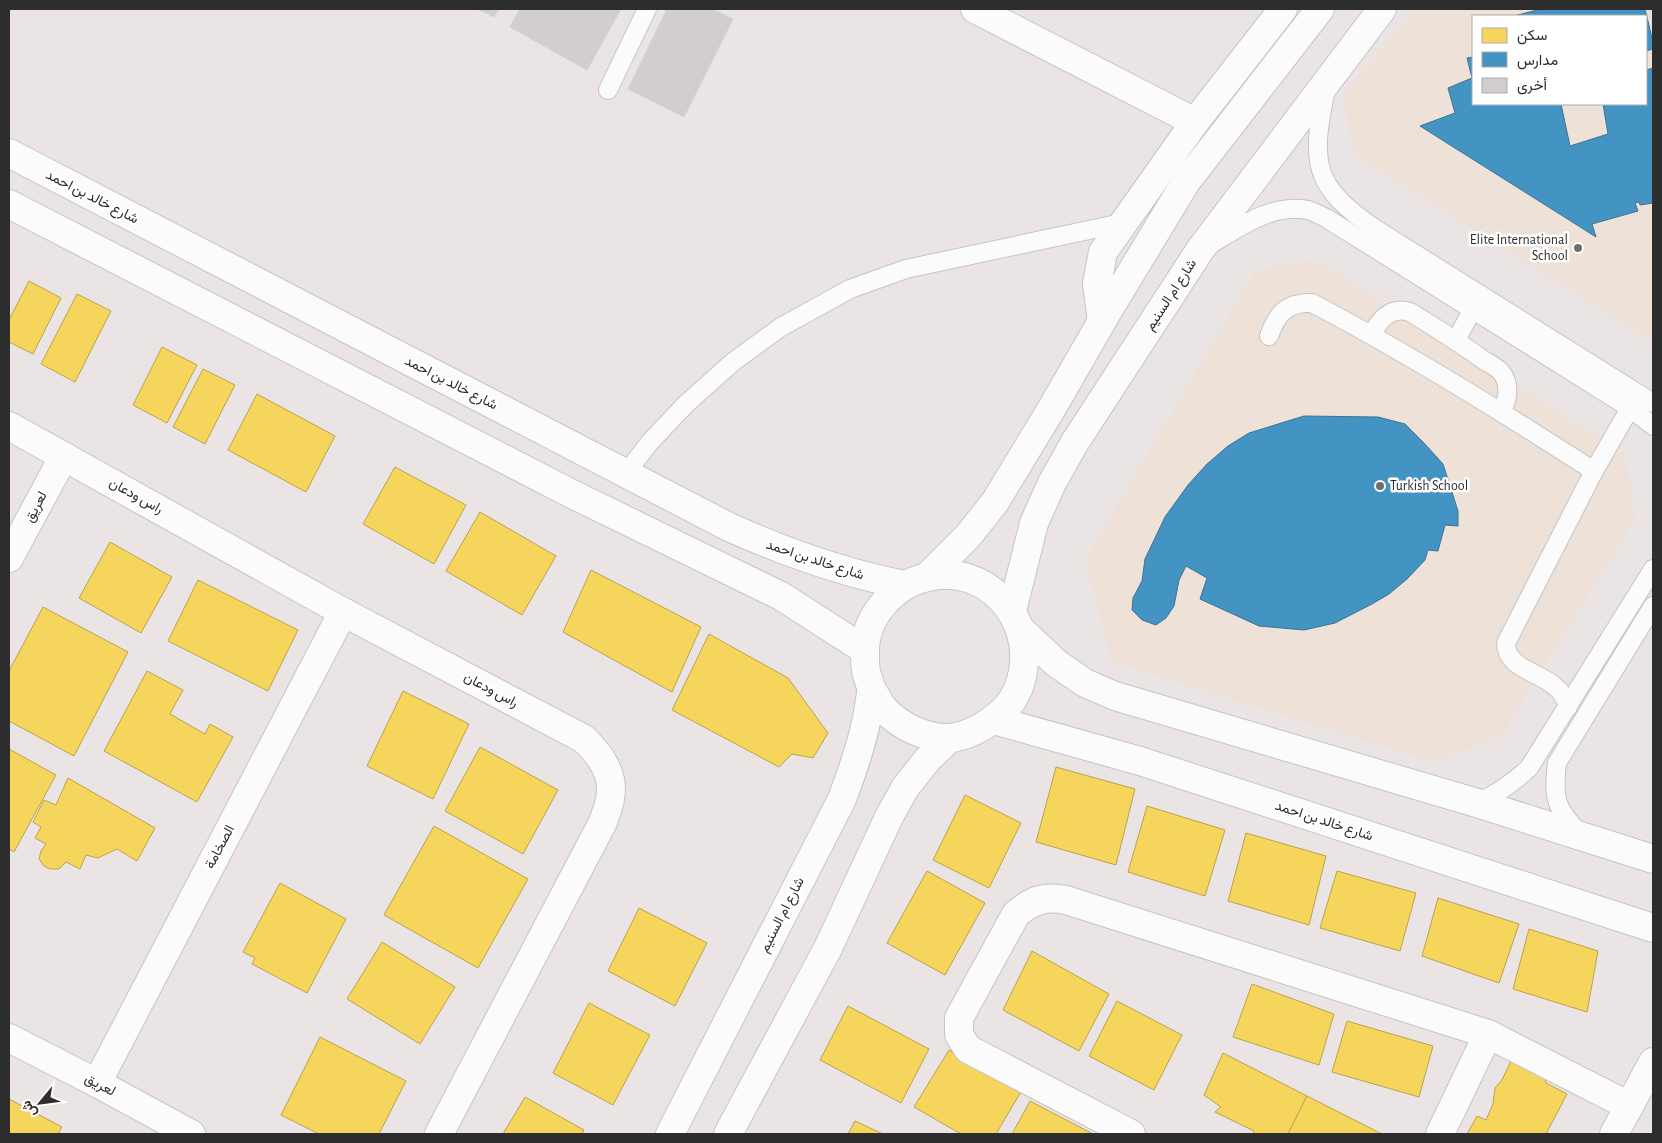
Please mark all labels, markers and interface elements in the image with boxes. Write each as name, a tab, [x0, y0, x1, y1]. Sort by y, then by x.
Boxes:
legend	[1472, 15, 1647, 105]
text: سكن	[1517, 28, 1547, 45]
text: مدارس	[1517, 53, 1558, 70]
text: أخرى	[1517, 77, 1547, 95]
street label: شارع خالد بن احمد	[42, 168, 141, 229]
place label: Elite International School	[1470, 233, 1568, 263]
marker: Elite International School	[1572, 242, 1584, 254]
street label: شارع ام السنيم	[1143, 257, 1202, 335]
street label: شارع خالد بن احمد	[401, 354, 500, 415]
street label: راس ودعان	[106, 476, 166, 517]
place label: Turkish School	[1390, 479, 1468, 493]
marker: Turkish School	[1374, 480, 1386, 492]
street label: لعريق	[22, 489, 51, 525]
street label: شارع خالد بن احمد	[763, 538, 866, 585]
street label: راس ودعان	[461, 670, 521, 711]
street label: شارع خالد بن احمد	[1272, 799, 1375, 846]
street label: الصخامة	[203, 823, 237, 871]
street label: شارع ام السنيم	[757, 875, 810, 956]
street label: لعريق	[82, 1071, 118, 1100]
north arrow	[15, 1078, 65, 1128]
text: ش	[19, 1097, 41, 1120]

